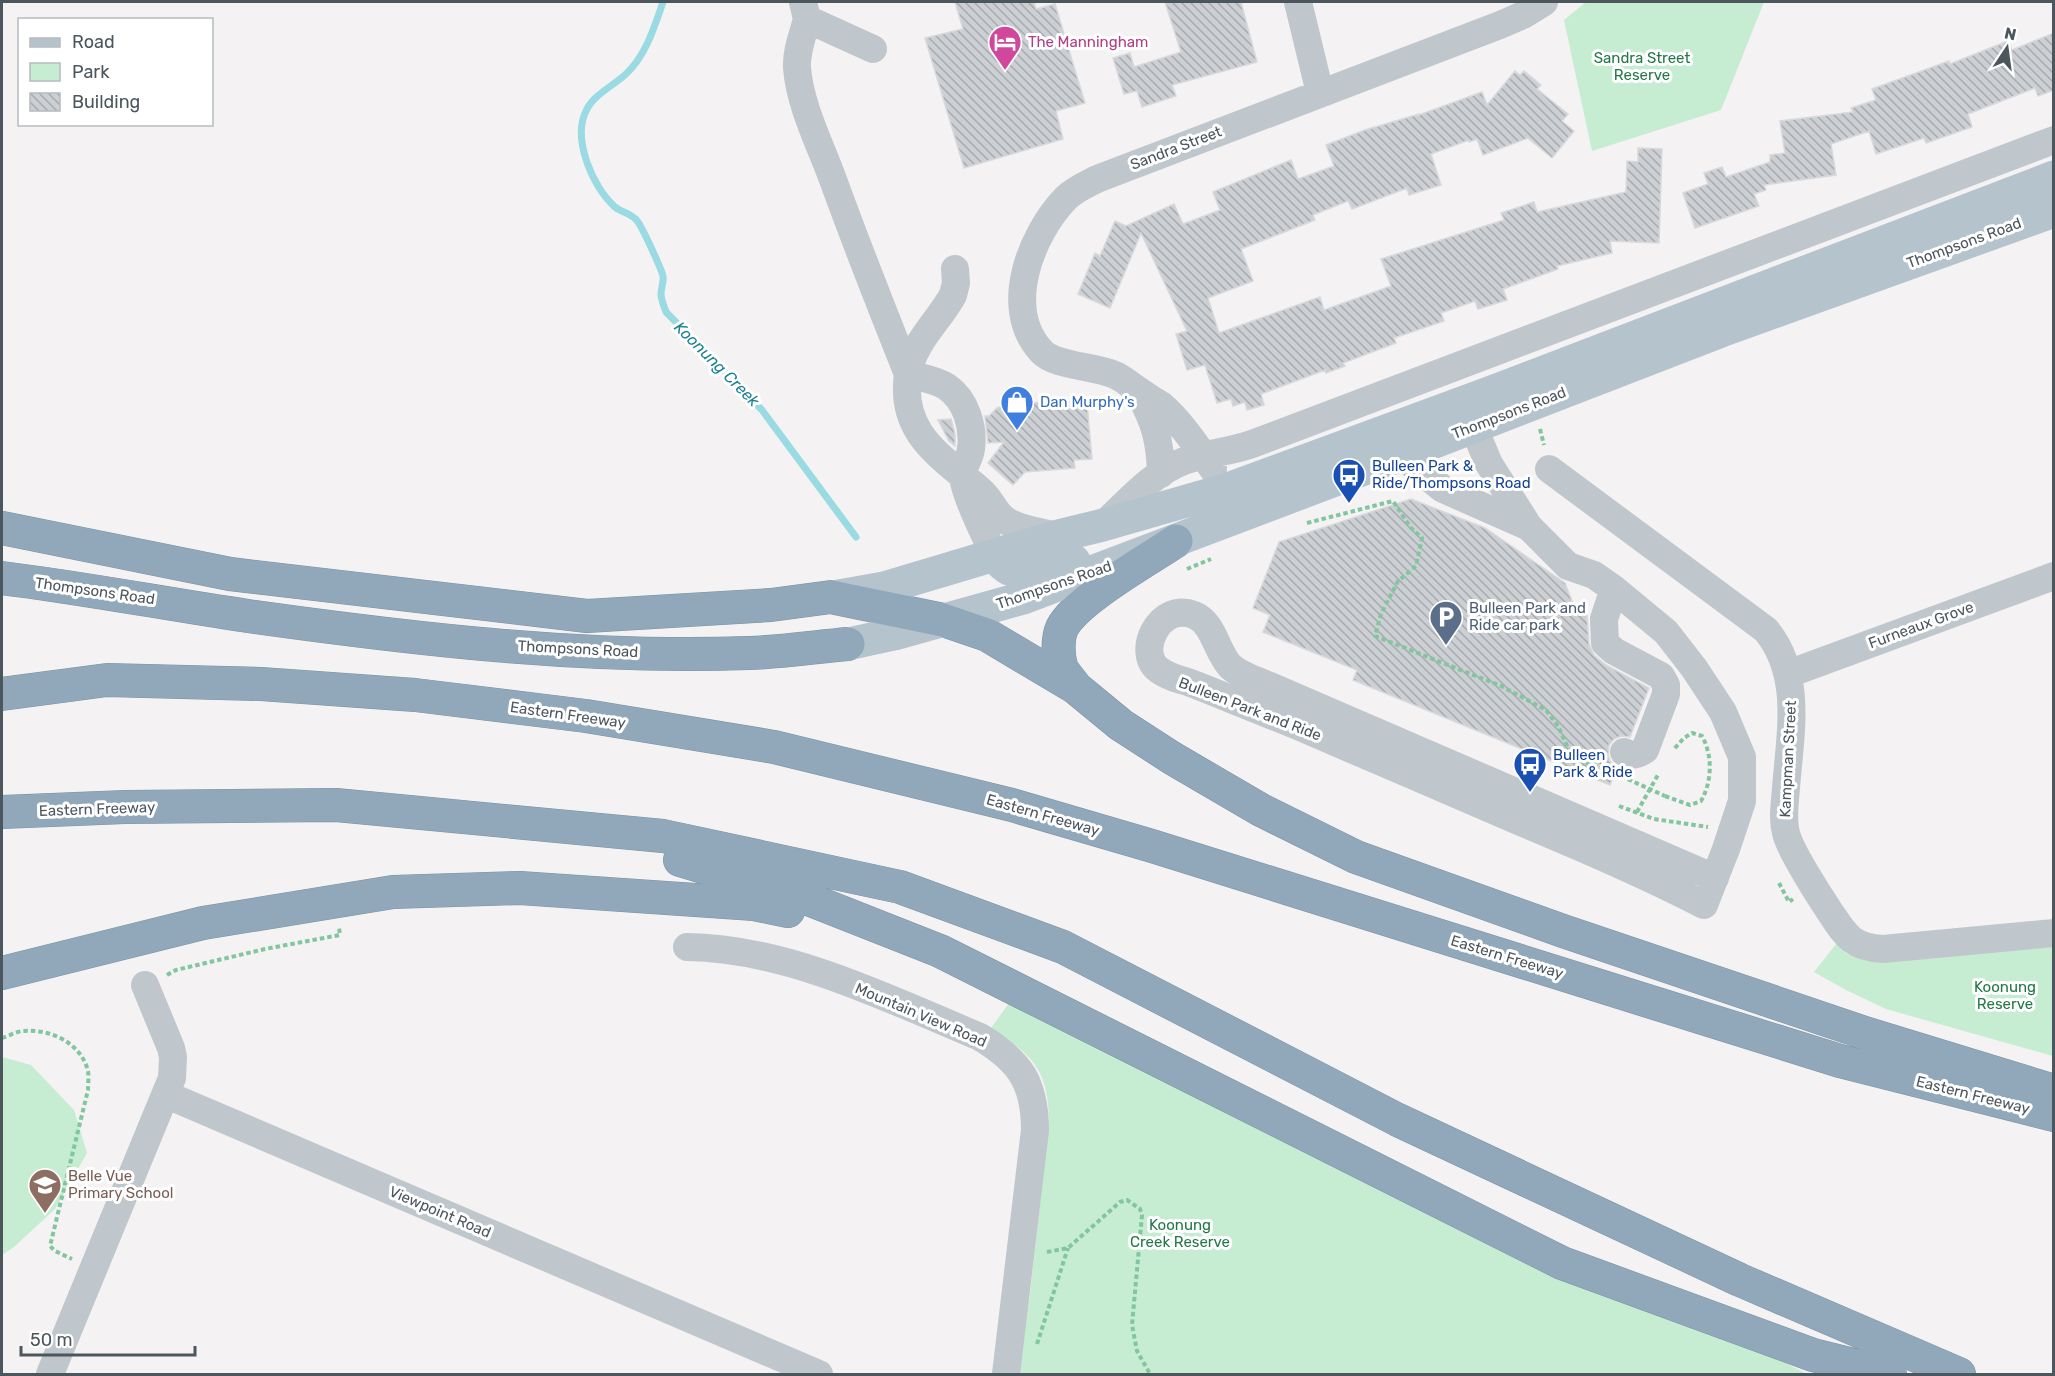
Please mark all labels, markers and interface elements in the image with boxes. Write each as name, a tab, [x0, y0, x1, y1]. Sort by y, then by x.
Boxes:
legend	[18, 18, 213, 126]
north arrow	[1977, 18, 2037, 78]
text: N	[2003, 23, 2018, 44]
hotel icon: The Manningham	[987, 24, 1023, 71]
text: Road	[72, 31, 115, 53]
place label: The Manningham	[1028, 33, 1148, 51]
park label: Sandra Street Reserve	[1594, 49, 1690, 84]
text: Park	[72, 61, 110, 83]
text: Building	[72, 91, 140, 113]
street label: Sandra Street	[1128, 122, 1224, 174]
street label: Thompsons Road	[1904, 214, 2024, 272]
water label: Koonung Creek	[671, 318, 764, 411]
street label: Thompsons Road	[1449, 383, 1569, 443]
shop icon: Dan Murphy's	[999, 384, 1035, 431]
place label: Dan Murphy's	[1040, 393, 1135, 411]
bus stop icon: Bulleen Park & Ride/Thompsons Road	[1331, 457, 1367, 504]
place label: Bulleen Park & Ride/Thompsons Road	[1372, 457, 1531, 492]
street label: Thompsons Road	[994, 557, 1114, 613]
street label: Thompsons Road	[34, 574, 156, 608]
street label: Furneaux Grove	[1866, 598, 1976, 652]
parking icon: Bulleen Park and Ride car park	[1428, 599, 1464, 646]
place label: Bulleen Park and Ride car park	[1469, 599, 1586, 634]
street label: Thompsons Road	[517, 637, 639, 661]
street label: Bulleen Park and Ride	[1176, 673, 1324, 745]
street label: Eastern Freeway	[509, 698, 627, 732]
street label: Kampman Street	[1776, 700, 1800, 818]
bus stop icon: Bulleen Park & Ride	[1512, 746, 1548, 793]
place label: Bulleen Park & Ride	[1553, 746, 1633, 781]
street label: Eastern Freeway	[984, 790, 1102, 840]
street label: Eastern Freeway	[38, 798, 156, 820]
street label: Eastern Freeway	[1449, 931, 1565, 983]
park label: Koonung Reserve	[1974, 978, 2036, 1013]
street label: Mountain View Road	[853, 979, 989, 1051]
street label: Eastern Freeway	[1914, 1072, 2032, 1118]
school or university icon: Belle Vue Primary School	[27, 1167, 63, 1214]
place label: Belle Vue Primary School	[68, 1167, 173, 1202]
street label: Viewpoint Road	[386, 1182, 494, 1242]
park label: Koonung Creek Reserve	[1130, 1216, 1230, 1251]
scale bar	[21, 1319, 195, 1357]
text: 50 m	[30, 1329, 73, 1351]

